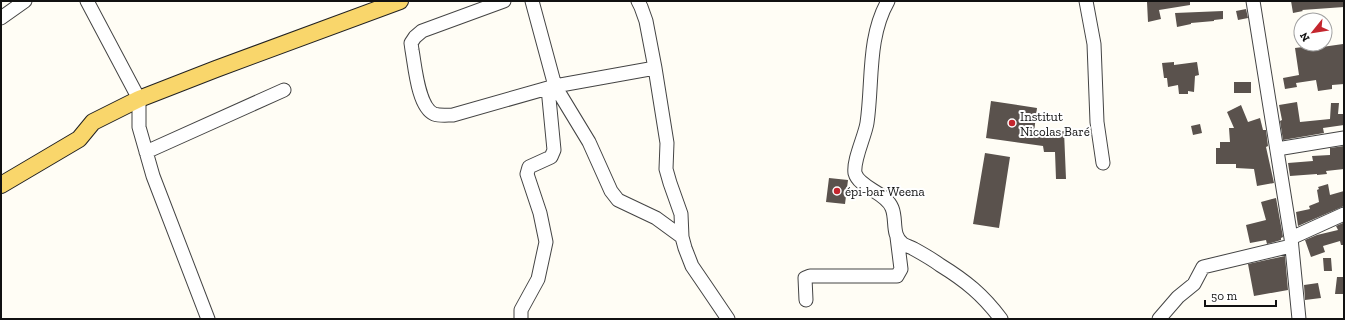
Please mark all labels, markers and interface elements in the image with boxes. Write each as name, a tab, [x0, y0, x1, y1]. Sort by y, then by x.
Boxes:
north arrow	[1293, 12, 1333, 52]
text: N	[1297, 29, 1312, 44]
place label: Institut Nicolas Baré	[1020, 109, 1090, 139]
marker: Institut Nicolas Baré	[1007, 118, 1017, 128]
place label: épi-bar Weena	[845, 184, 925, 199]
marker: épi-bar Weena	[832, 186, 842, 196]
scale bar	[1205, 282, 1276, 308]
text: 50 m	[1211, 289, 1238, 303]

